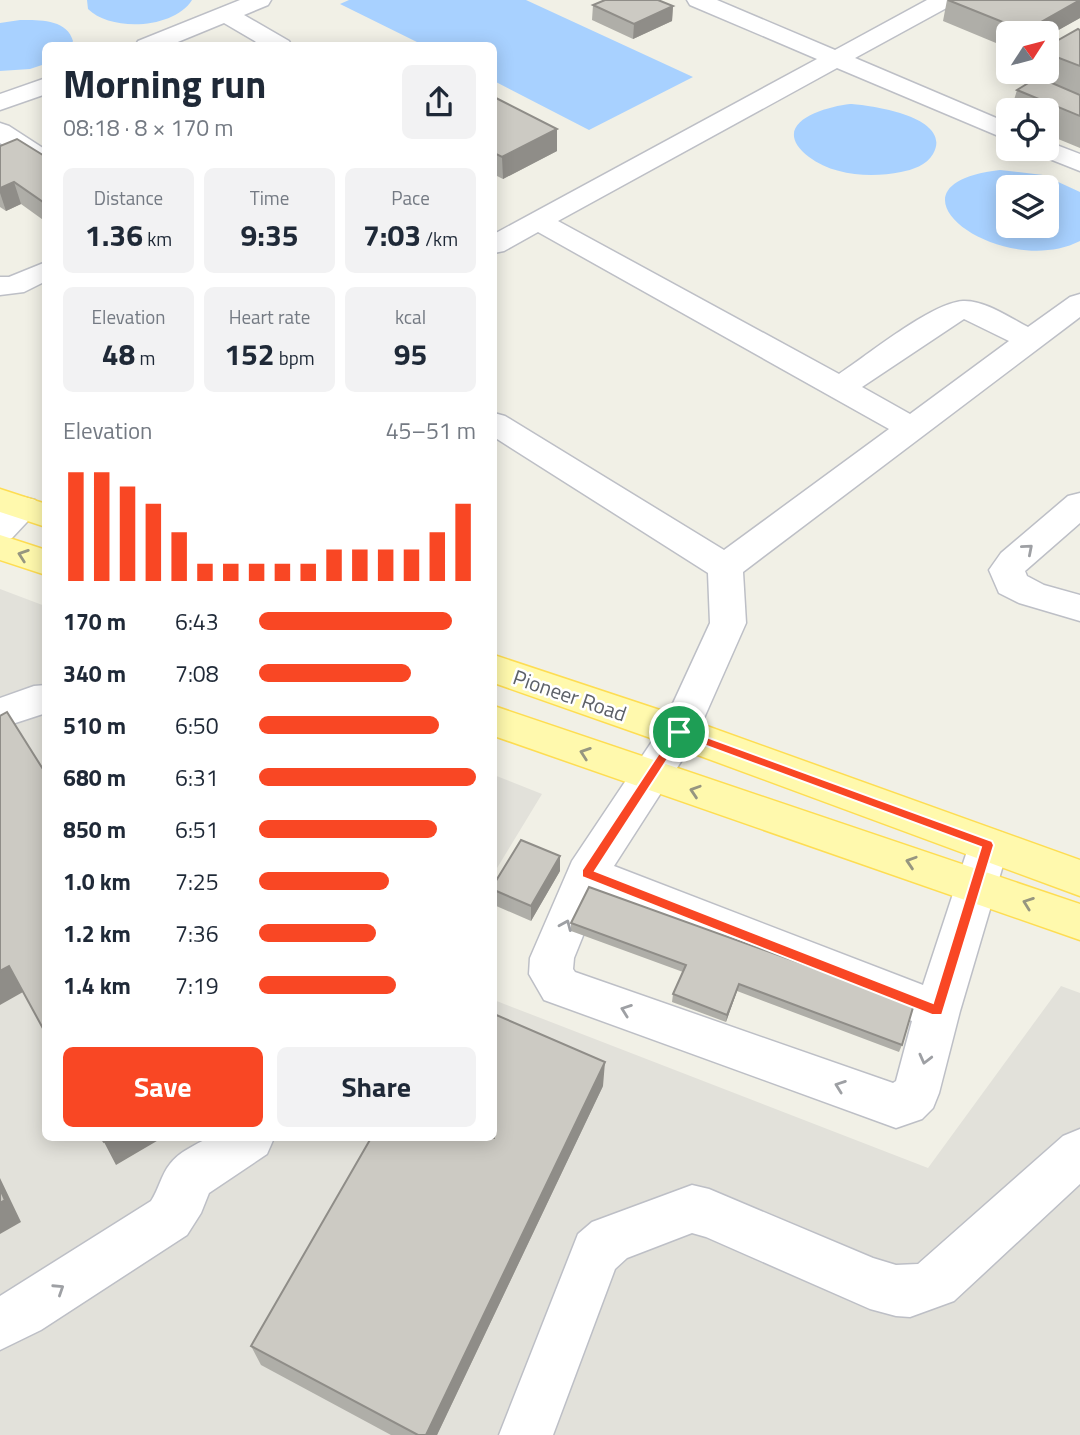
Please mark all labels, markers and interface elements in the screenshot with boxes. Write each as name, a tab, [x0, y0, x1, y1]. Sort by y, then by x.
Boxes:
north arrow	[996, 21, 1059, 84]
map controls	[996, 21, 1059, 238]
text: Morning run	[63, 55, 266, 113]
button: share	[402, 65, 476, 139]
button: locate	[996, 98, 1059, 161]
text: 08:18 · 8 × 170 m	[63, 110, 233, 145]
button: layers	[996, 175, 1059, 238]
text: Distance	[94, 183, 163, 212]
text: Time	[250, 183, 289, 212]
text: Pace	[391, 183, 430, 212]
text: 1.36	[85, 212, 143, 258]
text: 9:35	[240, 212, 299, 258]
text: 7:03	[363, 212, 421, 258]
text: km	[143, 224, 172, 253]
text: /km	[421, 224, 458, 253]
text: Elevation	[92, 302, 165, 331]
text: Heart rate	[229, 302, 310, 331]
text: kcal	[395, 302, 426, 331]
text: 48	[102, 331, 135, 377]
text: 152	[224, 331, 275, 377]
text: 95	[394, 331, 427, 377]
text: m	[135, 343, 155, 372]
text: bpm	[275, 343, 315, 372]
text: Elevation	[63, 413, 152, 448]
text: 45–51 m	[386, 413, 476, 448]
one-way arrow	[1020, 545, 1033, 557]
one-way arrow	[17, 549, 29, 563]
text: 170 m	[63, 604, 126, 639]
text: 6:43	[175, 604, 219, 639]
text: 340 m	[63, 656, 126, 691]
text: 7:08	[175, 656, 219, 691]
street label: Pioneer Road	[509, 661, 631, 729]
pin	[649, 702, 709, 762]
text: 510 m	[63, 708, 126, 743]
text: 6:50	[175, 708, 219, 743]
icon: arrive	[660, 713, 698, 751]
one-way arrow	[579, 747, 591, 761]
text: 680 m	[63, 760, 126, 795]
text: 6:31	[175, 760, 219, 795]
one-way arrow	[690, 785, 702, 799]
text: 850 m	[63, 812, 126, 847]
text: 6:51	[175, 812, 219, 847]
one-way arrow	[906, 856, 918, 871]
text: 1.0 km	[63, 864, 131, 899]
text: 7:25	[175, 864, 219, 899]
one-way arrow	[1023, 897, 1035, 911]
text: 1.2 km	[63, 916, 131, 951]
text: 7:36	[175, 916, 219, 951]
one-way arrow	[557, 919, 571, 931]
text: 1.4 km	[63, 968, 131, 1003]
text: 7:19	[175, 968, 219, 1003]
one-way arrow	[621, 1004, 633, 1018]
button: Save	[63, 1047, 263, 1127]
button: Share	[277, 1047, 476, 1127]
one-way arrow	[919, 1053, 933, 1065]
one-way arrow	[835, 1080, 847, 1094]
one-way arrow	[51, 1284, 64, 1297]

